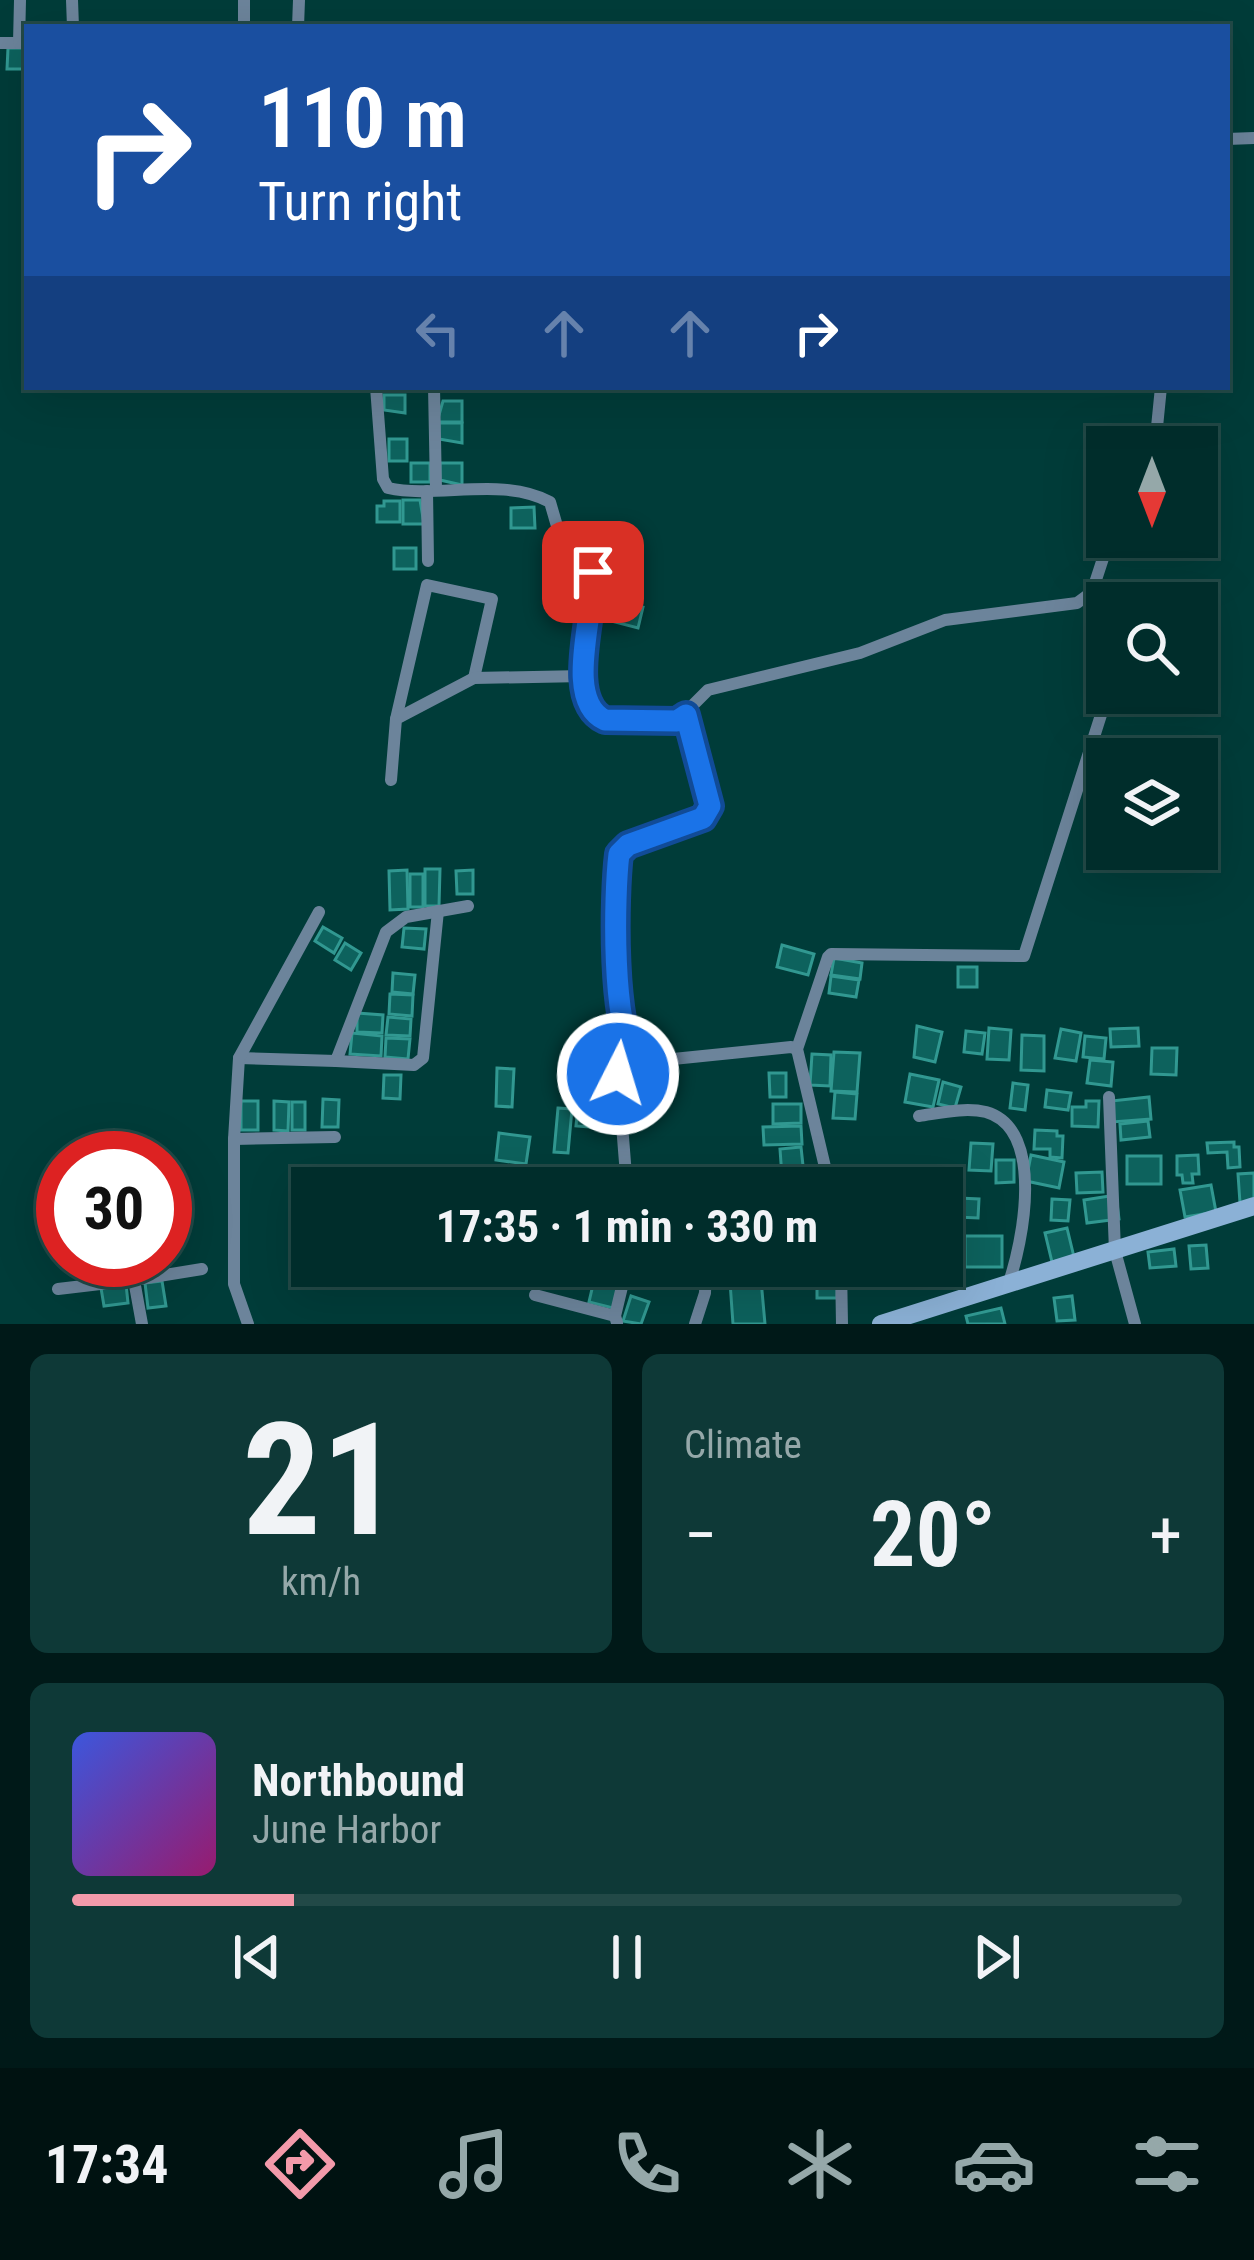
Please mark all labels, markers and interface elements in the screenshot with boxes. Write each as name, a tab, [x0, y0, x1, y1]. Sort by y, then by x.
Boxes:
text: 110 m	[258, 69, 467, 168]
icon: right	[60, 72, 216, 228]
text: Turn right	[258, 170, 462, 233]
icon: left	[405, 300, 471, 366]
icon: ahead	[531, 300, 597, 366]
icon: ahead	[657, 300, 723, 366]
icon: right	[783, 300, 849, 366]
north arrow	[1086, 426, 1218, 558]
map controls	[1086, 426, 1218, 870]
pin	[542, 521, 644, 623]
icon: arrive	[560, 539, 626, 605]
button: search	[1086, 582, 1218, 714]
button: layers	[1086, 738, 1218, 870]
position arrow	[555, 1011, 681, 1137]
speed limit sign: 30	[36, 1131, 192, 1287]
text: 17:35 · 1 min · 330 m	[436, 1200, 818, 1253]
text: 21	[242, 1389, 400, 1572]
text: Climate	[684, 1422, 802, 1468]
text: 20°	[870, 1483, 996, 1588]
text: −	[684, 1497, 717, 1574]
text: +	[1149, 1497, 1182, 1574]
text: km/h	[281, 1559, 361, 1605]
text: Northbound	[252, 1754, 465, 1807]
text: June Harbor	[252, 1807, 441, 1853]
icon: previous	[224, 1924, 290, 1990]
icon: pause	[594, 1924, 660, 1990]
icon: next	[964, 1924, 1030, 1990]
icon: directions	[258, 2122, 342, 2206]
icon: music	[432, 2122, 516, 2206]
icon: phone	[605, 2122, 689, 2206]
icon: climate	[778, 2122, 862, 2206]
icon: car	[952, 2122, 1036, 2206]
icon: filters	[1125, 2122, 1209, 2206]
text: 17:34	[45, 2133, 169, 2196]

